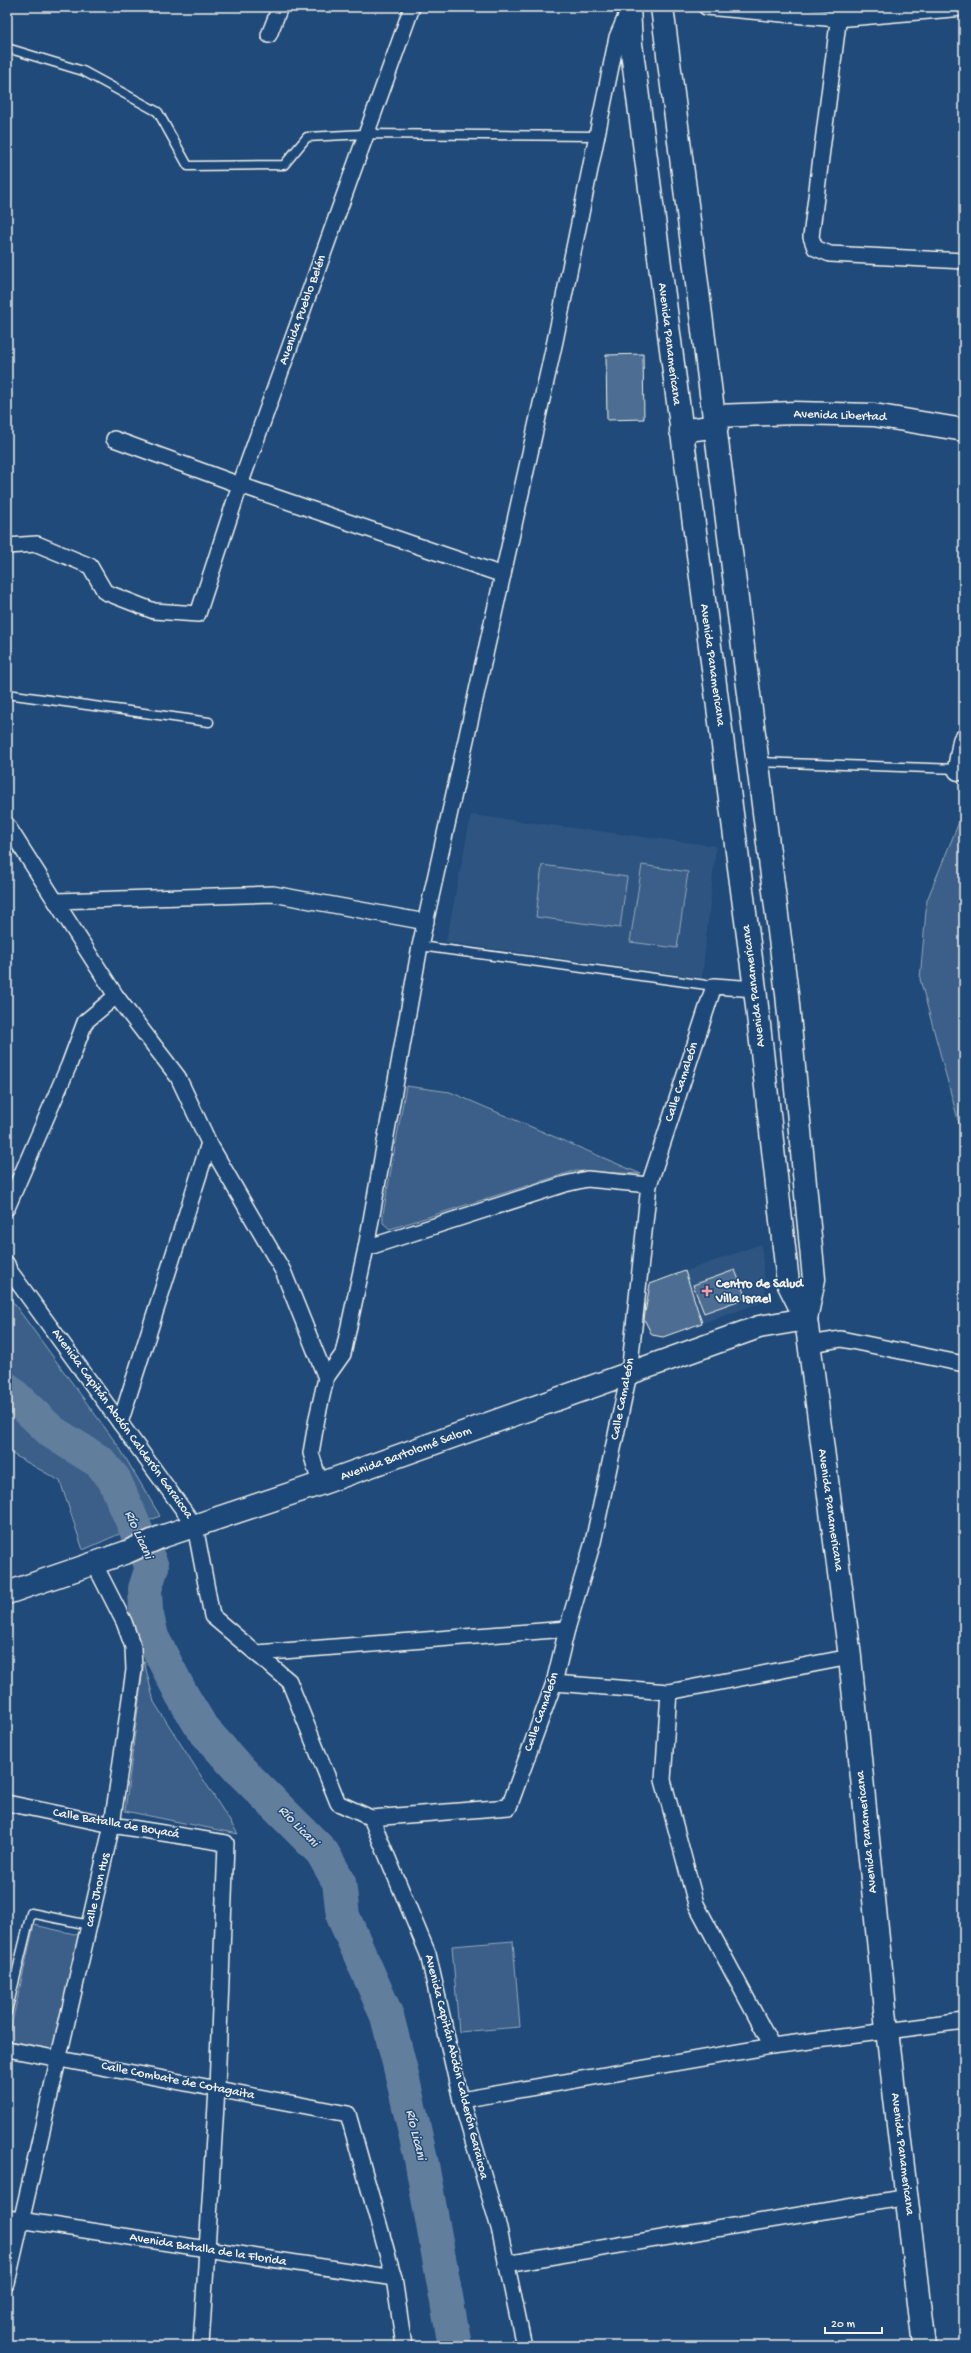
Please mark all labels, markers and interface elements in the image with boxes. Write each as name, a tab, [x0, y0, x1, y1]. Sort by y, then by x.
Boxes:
street label: Avenida Pueblo Belén	[276, 252, 330, 367]
street label: Avenida Panamericana	[654, 282, 684, 407]
street label: Avenida Libertad	[793, 407, 888, 425]
street label: Avenida Panamericana	[696, 603, 728, 728]
street label: Avenida Panamericana	[739, 923, 769, 1048]
street label: Calle Camaleón	[662, 1039, 702, 1124]
place label: Centro de Salud Villa Israel	[715, 1277, 804, 1307]
marker: Centro de Salud Villa Israel	[701, 1285, 713, 1297]
street label: Avenida Capitán Abdón Calderón Garaicoa	[48, 1326, 196, 1522]
street label: Calle Camaleón	[608, 1356, 638, 1441]
street label: Avenida Bartolomé Salom	[338, 1423, 474, 1485]
street label: Avenida Panamericana	[814, 1448, 846, 1573]
water label: Río Licani	[120, 1508, 157, 1564]
street label: Calle Camaleón	[521, 1670, 563, 1754]
street label: Avenida Panamericana	[853, 1769, 881, 1894]
water label: Río Licani	[274, 1803, 323, 1853]
street label: Calle Batalla de Boyacá	[52, 1805, 181, 1843]
street label: calle Jhon Hus	[82, 1850, 114, 1928]
street label: Avenida Capitán Abdón Calderón Garaicoa	[421, 1953, 491, 2182]
street label: Calle Combate de Cotagaita	[100, 2059, 257, 2103]
street label: Avenida Panamericana	[887, 2092, 917, 2217]
water label: Río Licani	[401, 2108, 429, 2164]
street label: Avenida Batalla de la Florida	[129, 2230, 288, 2270]
scale bar	[825, 2309, 882, 2335]
text: 20 m	[831, 2318, 856, 2332]

